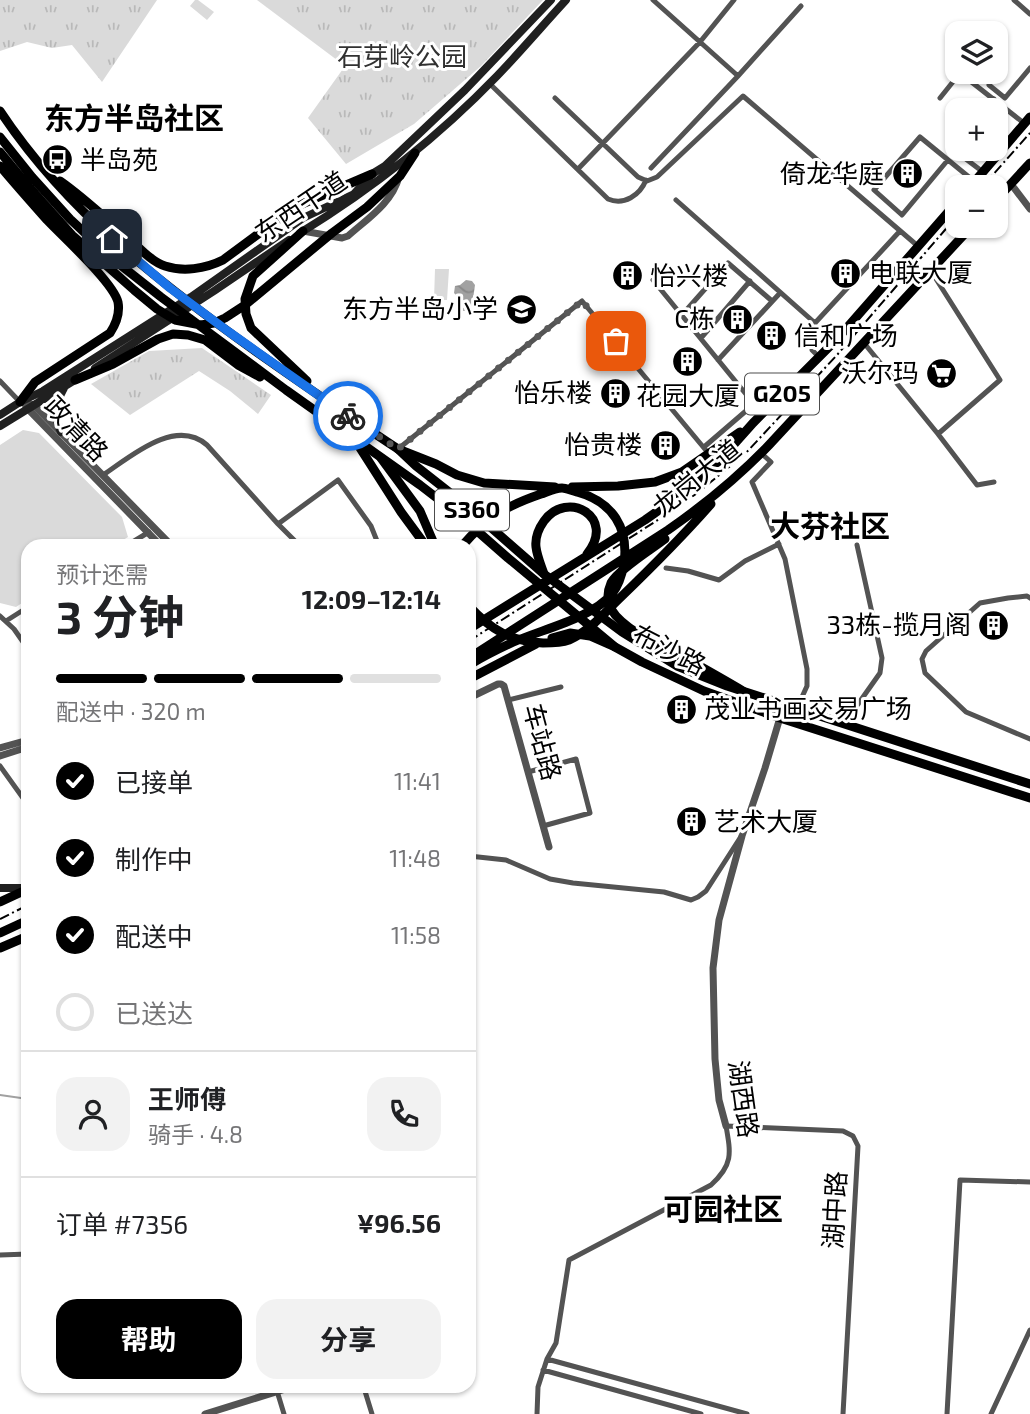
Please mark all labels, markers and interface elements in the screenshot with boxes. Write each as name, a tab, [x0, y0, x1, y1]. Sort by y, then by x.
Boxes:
map controls	[945, 21, 1008, 238]
button: layers	[945, 21, 1008, 84]
park label: 石芽岭公园	[337, 40, 467, 71]
button: +	[945, 98, 1008, 161]
district label: 东方半岛社区	[44, 99, 224, 135]
bus stop icon: 半岛苑	[40, 143, 74, 177]
place label: 半岛苑	[80, 143, 158, 174]
place label: 倚龙华庭	[780, 157, 884, 188]
building icon: 倚龙华庭	[890, 157, 924, 191]
street label: 东西干道	[248, 164, 352, 248]
button: −	[945, 175, 1008, 238]
pin	[82, 209, 142, 269]
icon: home	[93, 220, 131, 258]
building icon: 电联大厦	[829, 256, 863, 290]
place label: 电联大厦	[869, 256, 973, 287]
building icon: 怡兴楼	[610, 259, 644, 293]
place label: 怡兴楼	[650, 259, 728, 290]
place label: 东方半岛小学	[342, 292, 498, 323]
school or university icon: 东方半岛小学	[504, 292, 538, 326]
place label: C栋	[674, 302, 715, 333]
building icon: C栋	[721, 302, 755, 336]
pin	[586, 311, 646, 371]
building icon: 信和广场	[754, 319, 788, 353]
place label: 信和广场	[794, 319, 898, 350]
icon: bag	[597, 322, 635, 360]
building icon: 花园大厦	[671, 344, 705, 378]
place label: 沃尔玛	[841, 356, 919, 387]
supermarket icon: 沃尔玛	[925, 356, 959, 390]
road number: G205	[745, 374, 819, 414]
place label: 怡乐楼	[514, 376, 592, 407]
building icon: 怡乐楼	[598, 376, 632, 410]
place label: 花园大厦	[636, 379, 740, 410]
courier	[313, 381, 383, 451]
street label: 政清路	[39, 389, 115, 467]
icon: bike	[329, 397, 367, 435]
place label: 怡贵楼	[564, 428, 642, 459]
building icon: 怡贵楼	[648, 428, 682, 462]
street label: 龙岗大道	[646, 432, 746, 522]
road number: S360	[435, 490, 509, 530]
district label: 大芬社区	[770, 507, 890, 543]
text: 预计还需	[56, 560, 148, 588]
text: 12:09–12:14	[302, 583, 441, 614]
text: 3 分钟	[56, 588, 184, 643]
place label: 33栋-揽月阁	[826, 608, 971, 639]
building icon: 33栋-揽月阁	[977, 608, 1011, 642]
street label: 布沙路	[628, 617, 711, 680]
building icon: 茂业书画交易广场	[664, 692, 698, 726]
place label: 茂业书画交易广场	[704, 692, 912, 723]
text: 配送中 · 320 m	[56, 697, 206, 725]
street label: 车站路	[518, 700, 569, 783]
icon: check	[56, 762, 94, 800]
text: 已接单	[115, 766, 193, 797]
text: 11:41	[394, 767, 441, 795]
building icon: 艺术大厦	[674, 805, 708, 839]
place label: 艺术大厦	[714, 805, 818, 836]
icon: check	[56, 839, 94, 877]
text: 制作中	[115, 843, 193, 874]
text: 11:48	[389, 844, 441, 872]
icon: check	[56, 916, 94, 954]
text: 配送中	[115, 920, 193, 951]
text: 11:58	[391, 921, 441, 949]
text: 已送达	[115, 997, 193, 1028]
street label: 湖西路	[724, 1058, 765, 1140]
button: person	[56, 1077, 130, 1151]
button: phone	[367, 1077, 441, 1151]
text: 王师傅	[148, 1083, 226, 1114]
text: 骑手 · 4.8	[148, 1120, 243, 1148]
street label: 湖中路	[816, 1170, 851, 1250]
district label: 可园社区	[663, 1190, 783, 1226]
text: ¥96.56	[357, 1207, 441, 1238]
text: 订单 #7356	[56, 1208, 188, 1239]
button: 帮助	[56, 1299, 242, 1379]
button: 分享	[256, 1299, 441, 1379]

